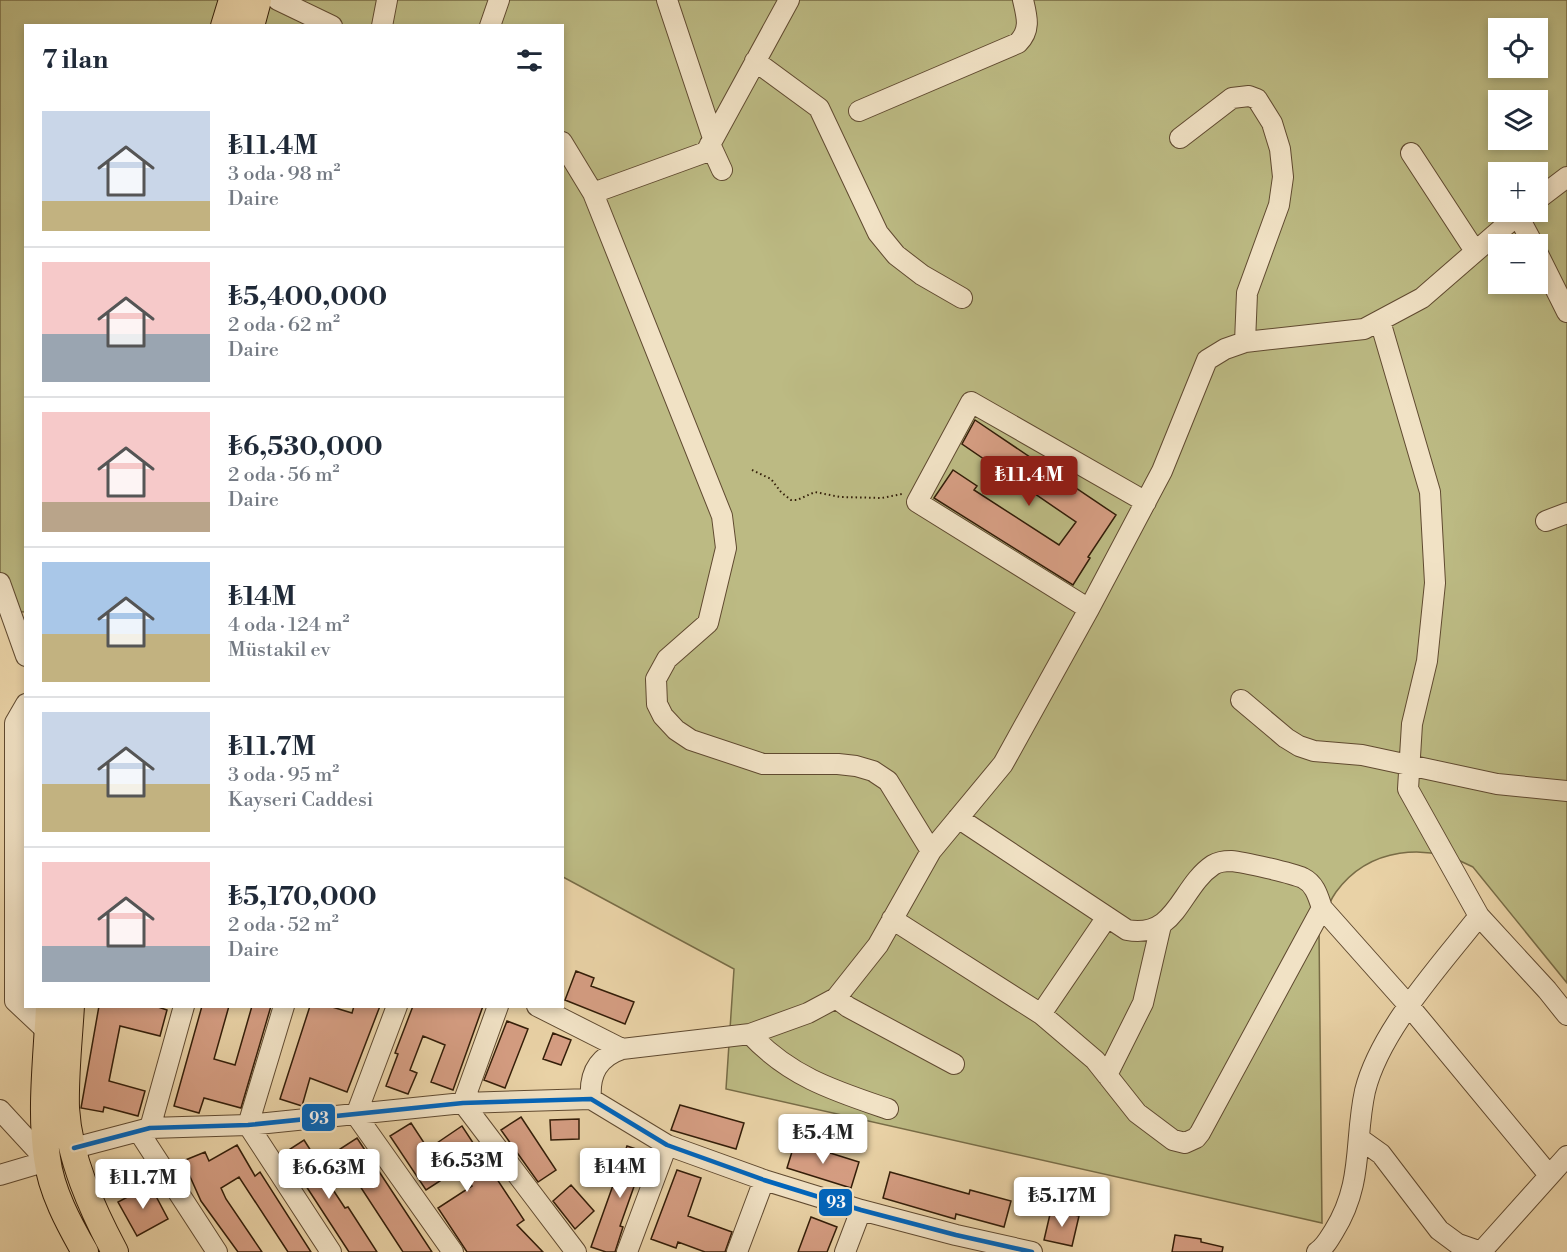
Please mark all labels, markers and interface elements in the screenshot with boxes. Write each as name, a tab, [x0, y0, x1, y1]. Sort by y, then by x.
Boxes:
map controls	[1488, 18, 1548, 294]
button: locate	[1488, 18, 1548, 78]
text: 7 ilan	[42, 44, 108, 76]
icon: filters	[513, 44, 546, 77]
button: layers	[1488, 90, 1548, 150]
text: ₺11.4M	[228, 130, 318, 162]
icon: home	[90, 135, 162, 207]
text: 3 oda · 98 m²	[228, 162, 340, 187]
button: +	[1488, 162, 1548, 222]
text: Daire	[228, 187, 279, 212]
button: −	[1488, 234, 1548, 294]
text: ₺5,400,000	[228, 281, 387, 313]
icon: home	[90, 286, 162, 358]
text: 2 oda · 62 m²	[228, 313, 340, 338]
text: Daire	[228, 338, 279, 363]
text: ₺6,530,000	[228, 431, 383, 463]
icon: home	[90, 436, 162, 508]
pin: ₺11.4M	[980, 456, 1078, 507]
text: 2 oda · 56 m²	[228, 463, 340, 488]
text: ₺11.4M	[995, 463, 1063, 488]
text: Daire	[228, 488, 279, 513]
text: ₺14M	[228, 581, 296, 613]
icon: home	[90, 586, 162, 658]
text: 4 oda · 124 m²	[228, 613, 349, 638]
text: Müstakil ev	[228, 638, 331, 663]
text: ₺11.7M	[228, 731, 316, 763]
icon: home	[90, 736, 162, 808]
text: 3 oda · 95 m²	[228, 763, 339, 788]
text: Kayseri Caddesi	[228, 788, 373, 813]
text: ₺5,170,000	[228, 881, 377, 913]
icon: home	[90, 886, 162, 958]
text: 2 oda · 52 m²	[228, 913, 339, 938]
text: Daire	[228, 938, 279, 963]
line badge: 93	[301, 1103, 336, 1132]
text: 93	[309, 1109, 329, 1129]
pin: ₺5.4M	[781, 1114, 865, 1165]
text: ₺5.4M	[792, 1121, 854, 1146]
pin: ₺6.53M	[418, 1142, 516, 1193]
pin: ₺14M	[584, 1148, 656, 1199]
pin: ₺6.63M	[280, 1149, 378, 1200]
text: ₺6.53M	[431, 1149, 503, 1174]
text: ₺14M	[594, 1155, 646, 1180]
text: ₺6.63M	[293, 1156, 365, 1181]
pin: ₺11.7M	[94, 1159, 192, 1210]
text: ₺11.7M	[109, 1166, 177, 1191]
pin: ₺5.17M	[1013, 1177, 1111, 1228]
text: ₺5.17M	[1028, 1184, 1096, 1209]
line badge: 93	[818, 1188, 853, 1217]
text: 93	[826, 1193, 846, 1213]

